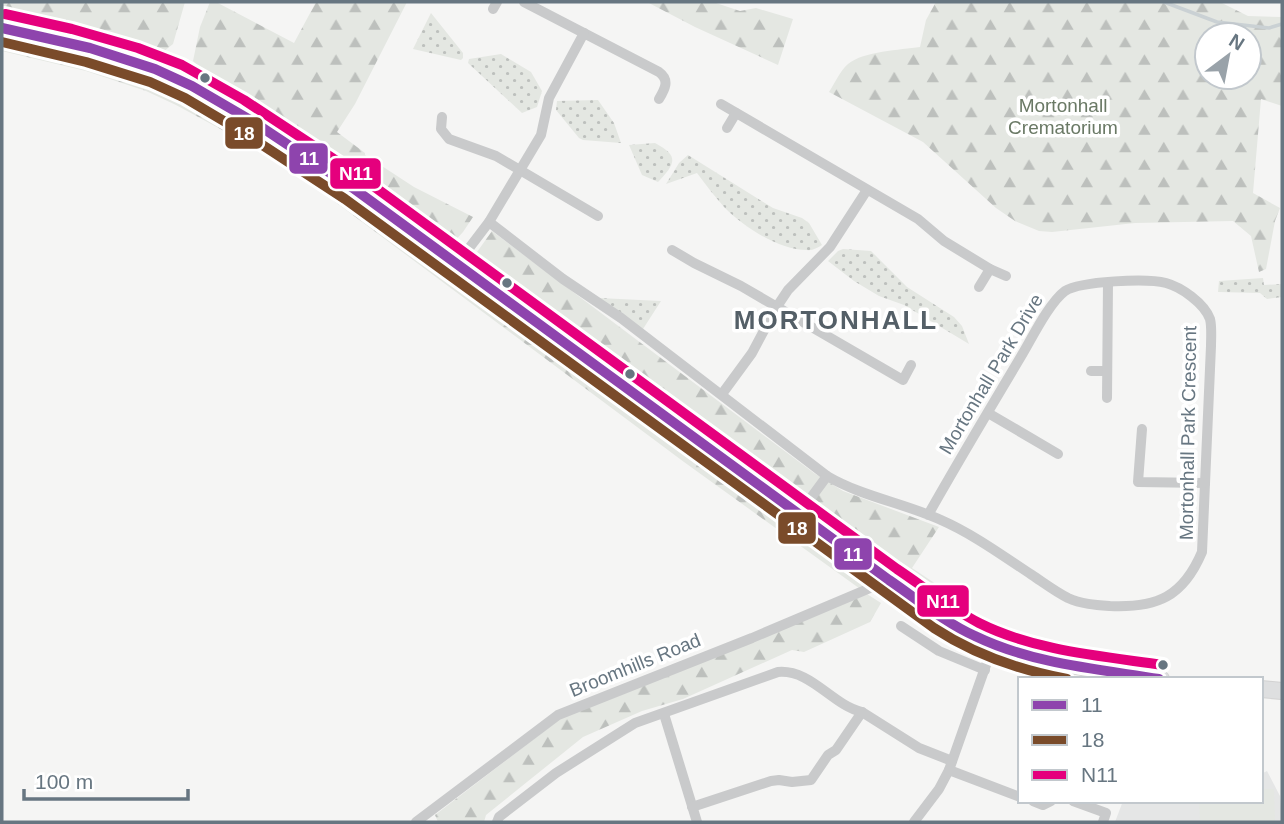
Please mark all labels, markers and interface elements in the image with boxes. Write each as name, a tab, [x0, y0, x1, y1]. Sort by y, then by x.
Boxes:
north arrow	[1193, 21, 1263, 91]
text: N	[1225, 29, 1248, 55]
unlabelled marker	[198, 71, 212, 85]
park label: Mortonhall Crematorium	[1008, 95, 1118, 138]
line badge: 18	[224, 116, 264, 150]
text: 18	[233, 123, 255, 144]
line badge: 11	[288, 142, 329, 175]
text: 11	[299, 148, 319, 169]
line badge: N11	[329, 157, 382, 190]
text: N11	[339, 163, 373, 184]
unlabelled marker	[500, 276, 514, 290]
street label: Mortonhall Park Drive	[935, 290, 1047, 458]
district label: MORTONHALL	[734, 305, 938, 335]
street label: Mortonhall Park Crescent	[1176, 325, 1200, 540]
unlabelled marker	[623, 367, 637, 381]
line badge: 18	[777, 511, 817, 545]
text: 18	[786, 518, 808, 539]
line badge: 11	[833, 537, 873, 571]
text: 11	[843, 544, 863, 565]
line badge: N11	[916, 584, 970, 618]
text: N11	[926, 591, 960, 612]
street label: Broomhills Road	[566, 629, 704, 701]
unlabelled marker	[1156, 658, 1170, 672]
legend	[1018, 677, 1263, 803]
text: 11	[1081, 693, 1103, 716]
text: 18	[1081, 728, 1104, 751]
scale bar	[24, 758, 189, 802]
text: N11	[1081, 763, 1118, 786]
text: 100 m	[35, 770, 93, 793]

